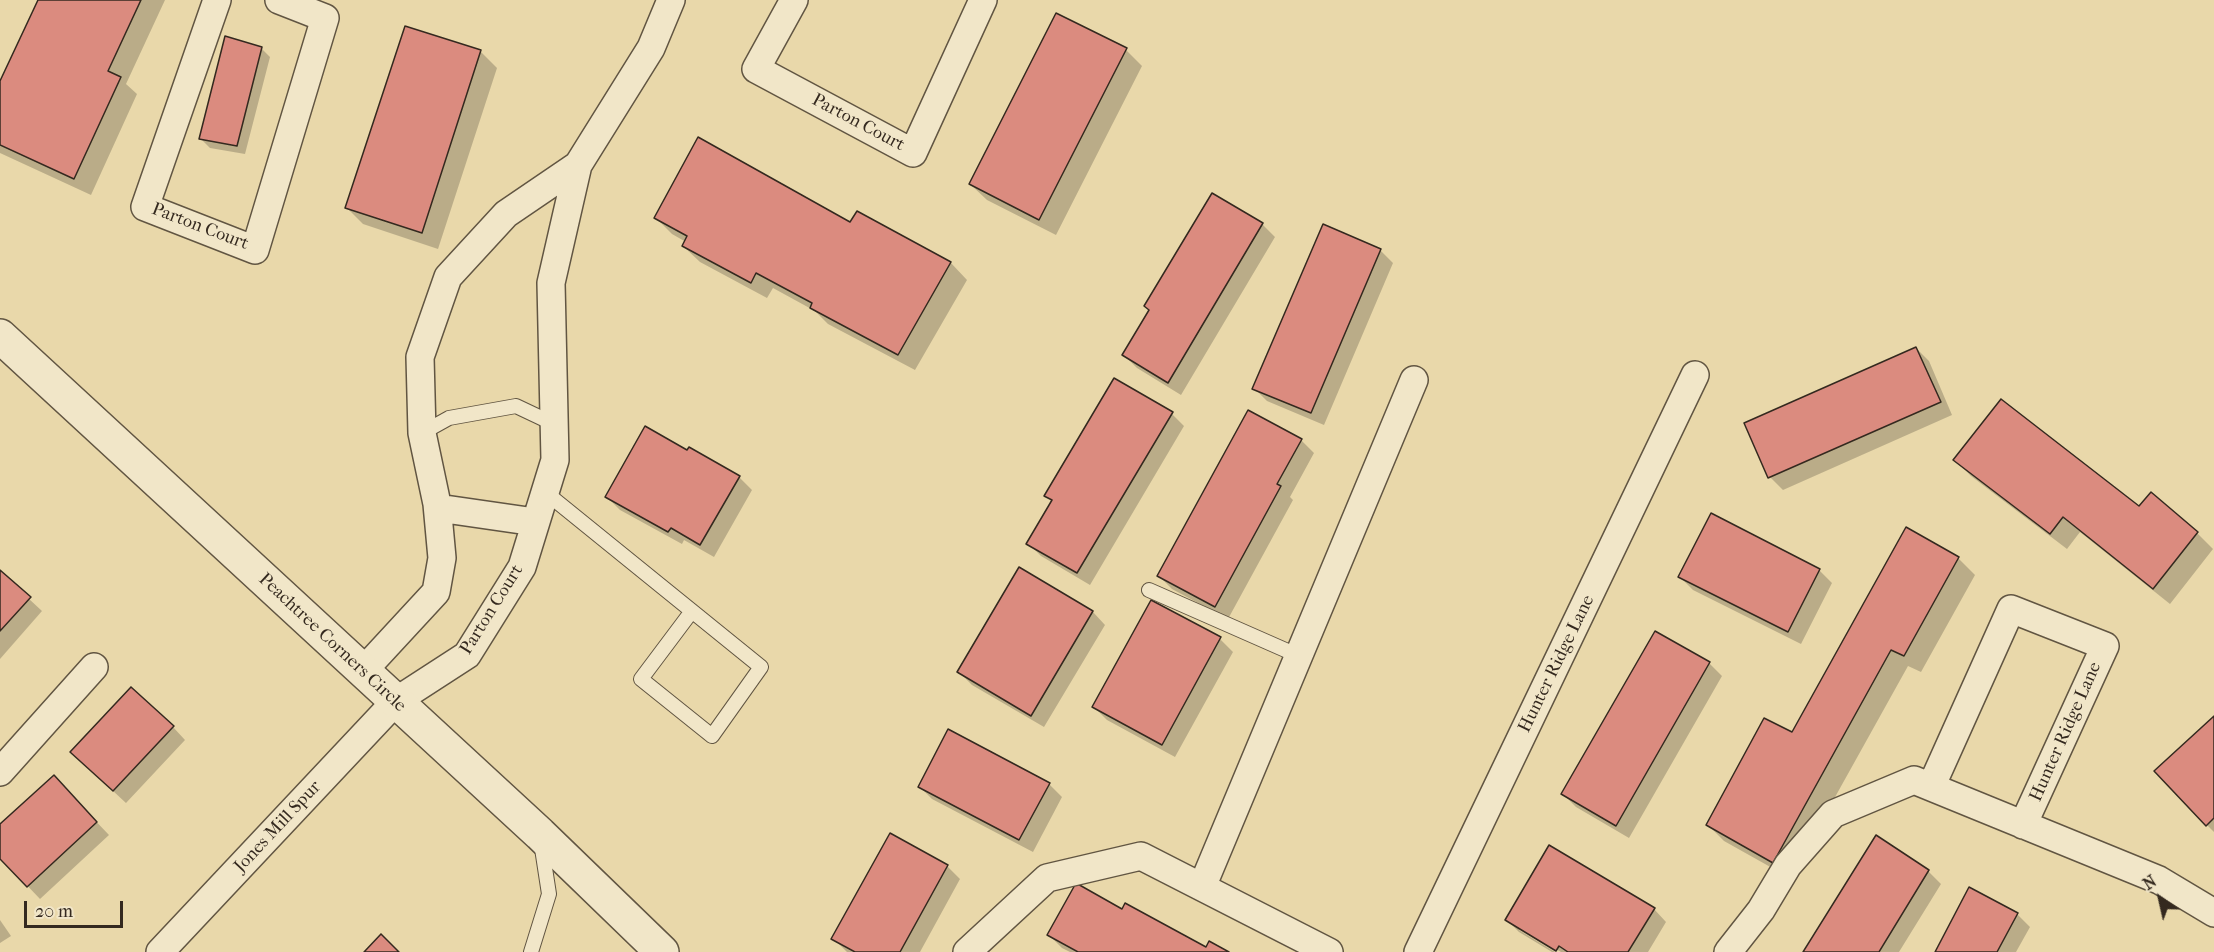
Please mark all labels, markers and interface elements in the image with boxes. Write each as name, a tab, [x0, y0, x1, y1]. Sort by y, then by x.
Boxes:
street label: Parton Court	[808, 90, 908, 156]
street label: Parton Court	[149, 199, 251, 255]
street label: Parton Court	[456, 561, 528, 659]
street label: Peachtree Corners Circle	[254, 569, 410, 717]
street label: Hunter Ridge Lane	[1514, 592, 1600, 736]
street label: Hunter Ridge Lane	[2026, 659, 2106, 805]
street label: Jones Mill Spur	[230, 777, 326, 877]
north arrow	[2130, 868, 2190, 928]
text: N	[2139, 871, 2160, 894]
scale bar	[27, 889, 126, 927]
text: 20 m	[35, 901, 73, 922]

